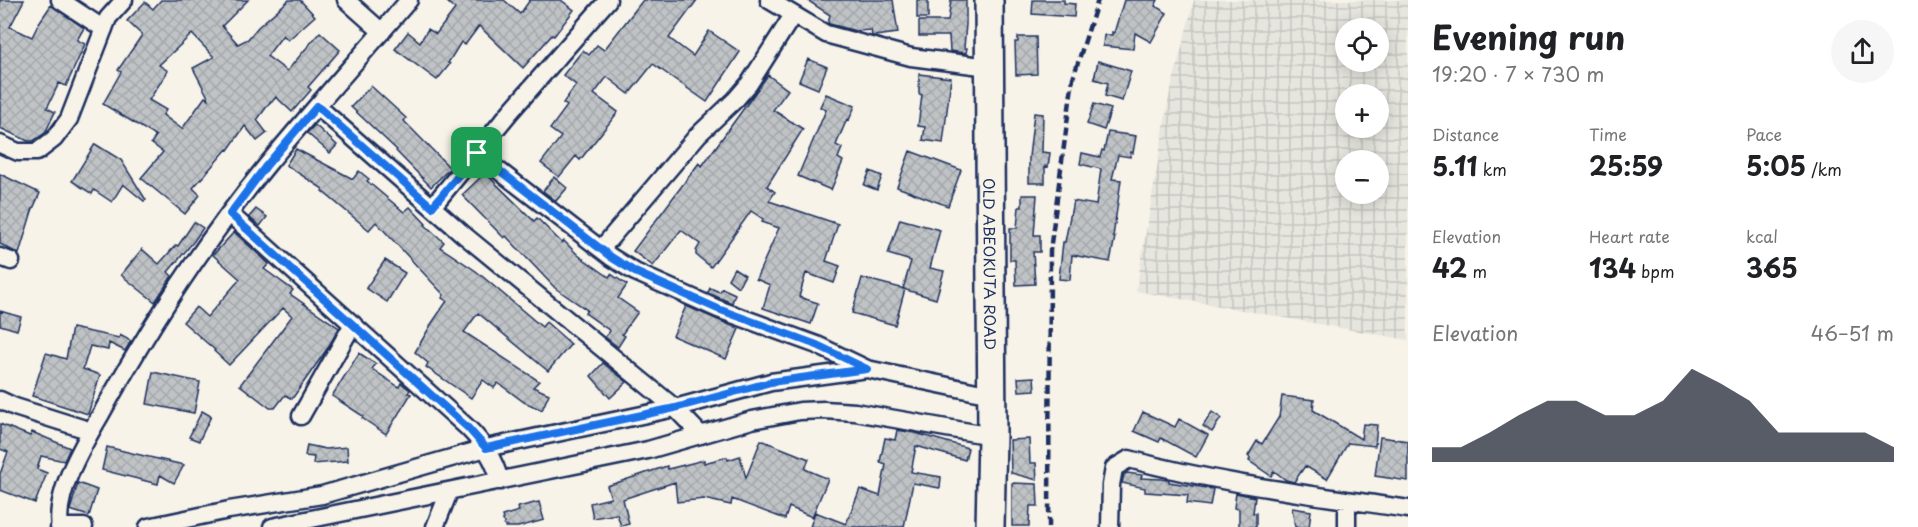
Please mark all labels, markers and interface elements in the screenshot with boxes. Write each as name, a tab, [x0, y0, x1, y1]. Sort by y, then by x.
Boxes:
text: Evening run	[1432, 11, 1625, 61]
map controls	[1335, 18, 1389, 204]
button: locate	[1335, 18, 1389, 72]
button: share	[1831, 20, 1894, 83]
text: 19:20 · 7 × 730 m	[1432, 59, 1605, 89]
button: +	[1335, 84, 1389, 138]
text: Distance	[1432, 122, 1499, 146]
text: Time	[1589, 122, 1627, 146]
text: Pace	[1746, 122, 1782, 146]
pin	[451, 127, 502, 178]
icon: arrive	[460, 136, 493, 169]
text: 5.11	[1432, 146, 1478, 185]
text: 25:59	[1589, 146, 1663, 185]
text: 5:05	[1746, 146, 1806, 185]
button: −	[1335, 150, 1389, 204]
text: km	[1478, 157, 1507, 181]
text: /km	[1806, 157, 1842, 181]
street label: OLD ABEOKUTA ROAD	[979, 178, 1003, 350]
text: Elevation	[1432, 224, 1501, 248]
text: Heart rate	[1589, 224, 1670, 248]
text: kcal	[1746, 224, 1778, 248]
text: 42	[1432, 248, 1467, 287]
text: 134	[1589, 248, 1636, 287]
text: 365	[1746, 248, 1798, 287]
text: m	[1467, 259, 1487, 283]
text: bpm	[1636, 259, 1675, 283]
text: Elevation	[1432, 318, 1518, 348]
text: 46–51 m	[1811, 318, 1894, 348]

